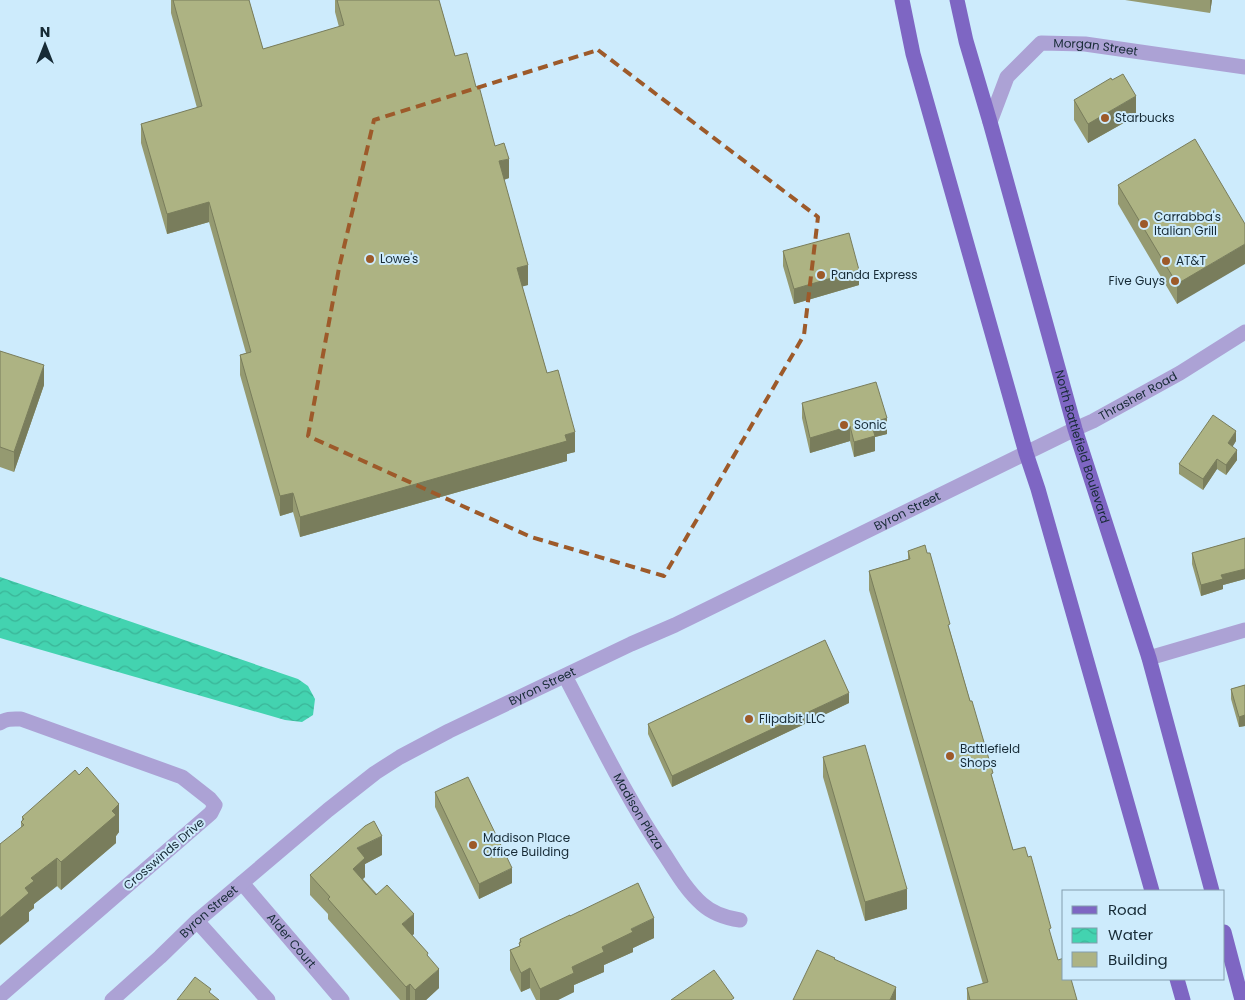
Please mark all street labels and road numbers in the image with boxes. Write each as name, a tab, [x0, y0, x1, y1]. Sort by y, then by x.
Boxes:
street label: Morgan Street	[1053, 34, 1139, 59]
street label: Thrasher Road	[1096, 367, 1180, 424]
street label: North Battlefield Boulevard	[1051, 368, 1114, 526]
street label: Byron Street	[871, 487, 943, 534]
street label: Byron Street	[506, 663, 578, 709]
street label: Madison Plaza	[610, 770, 668, 853]
street label: Crosswinds Drive	[120, 814, 208, 894]
street label: Byron Street	[175, 881, 241, 942]
street label: Alder Court	[263, 909, 320, 972]

